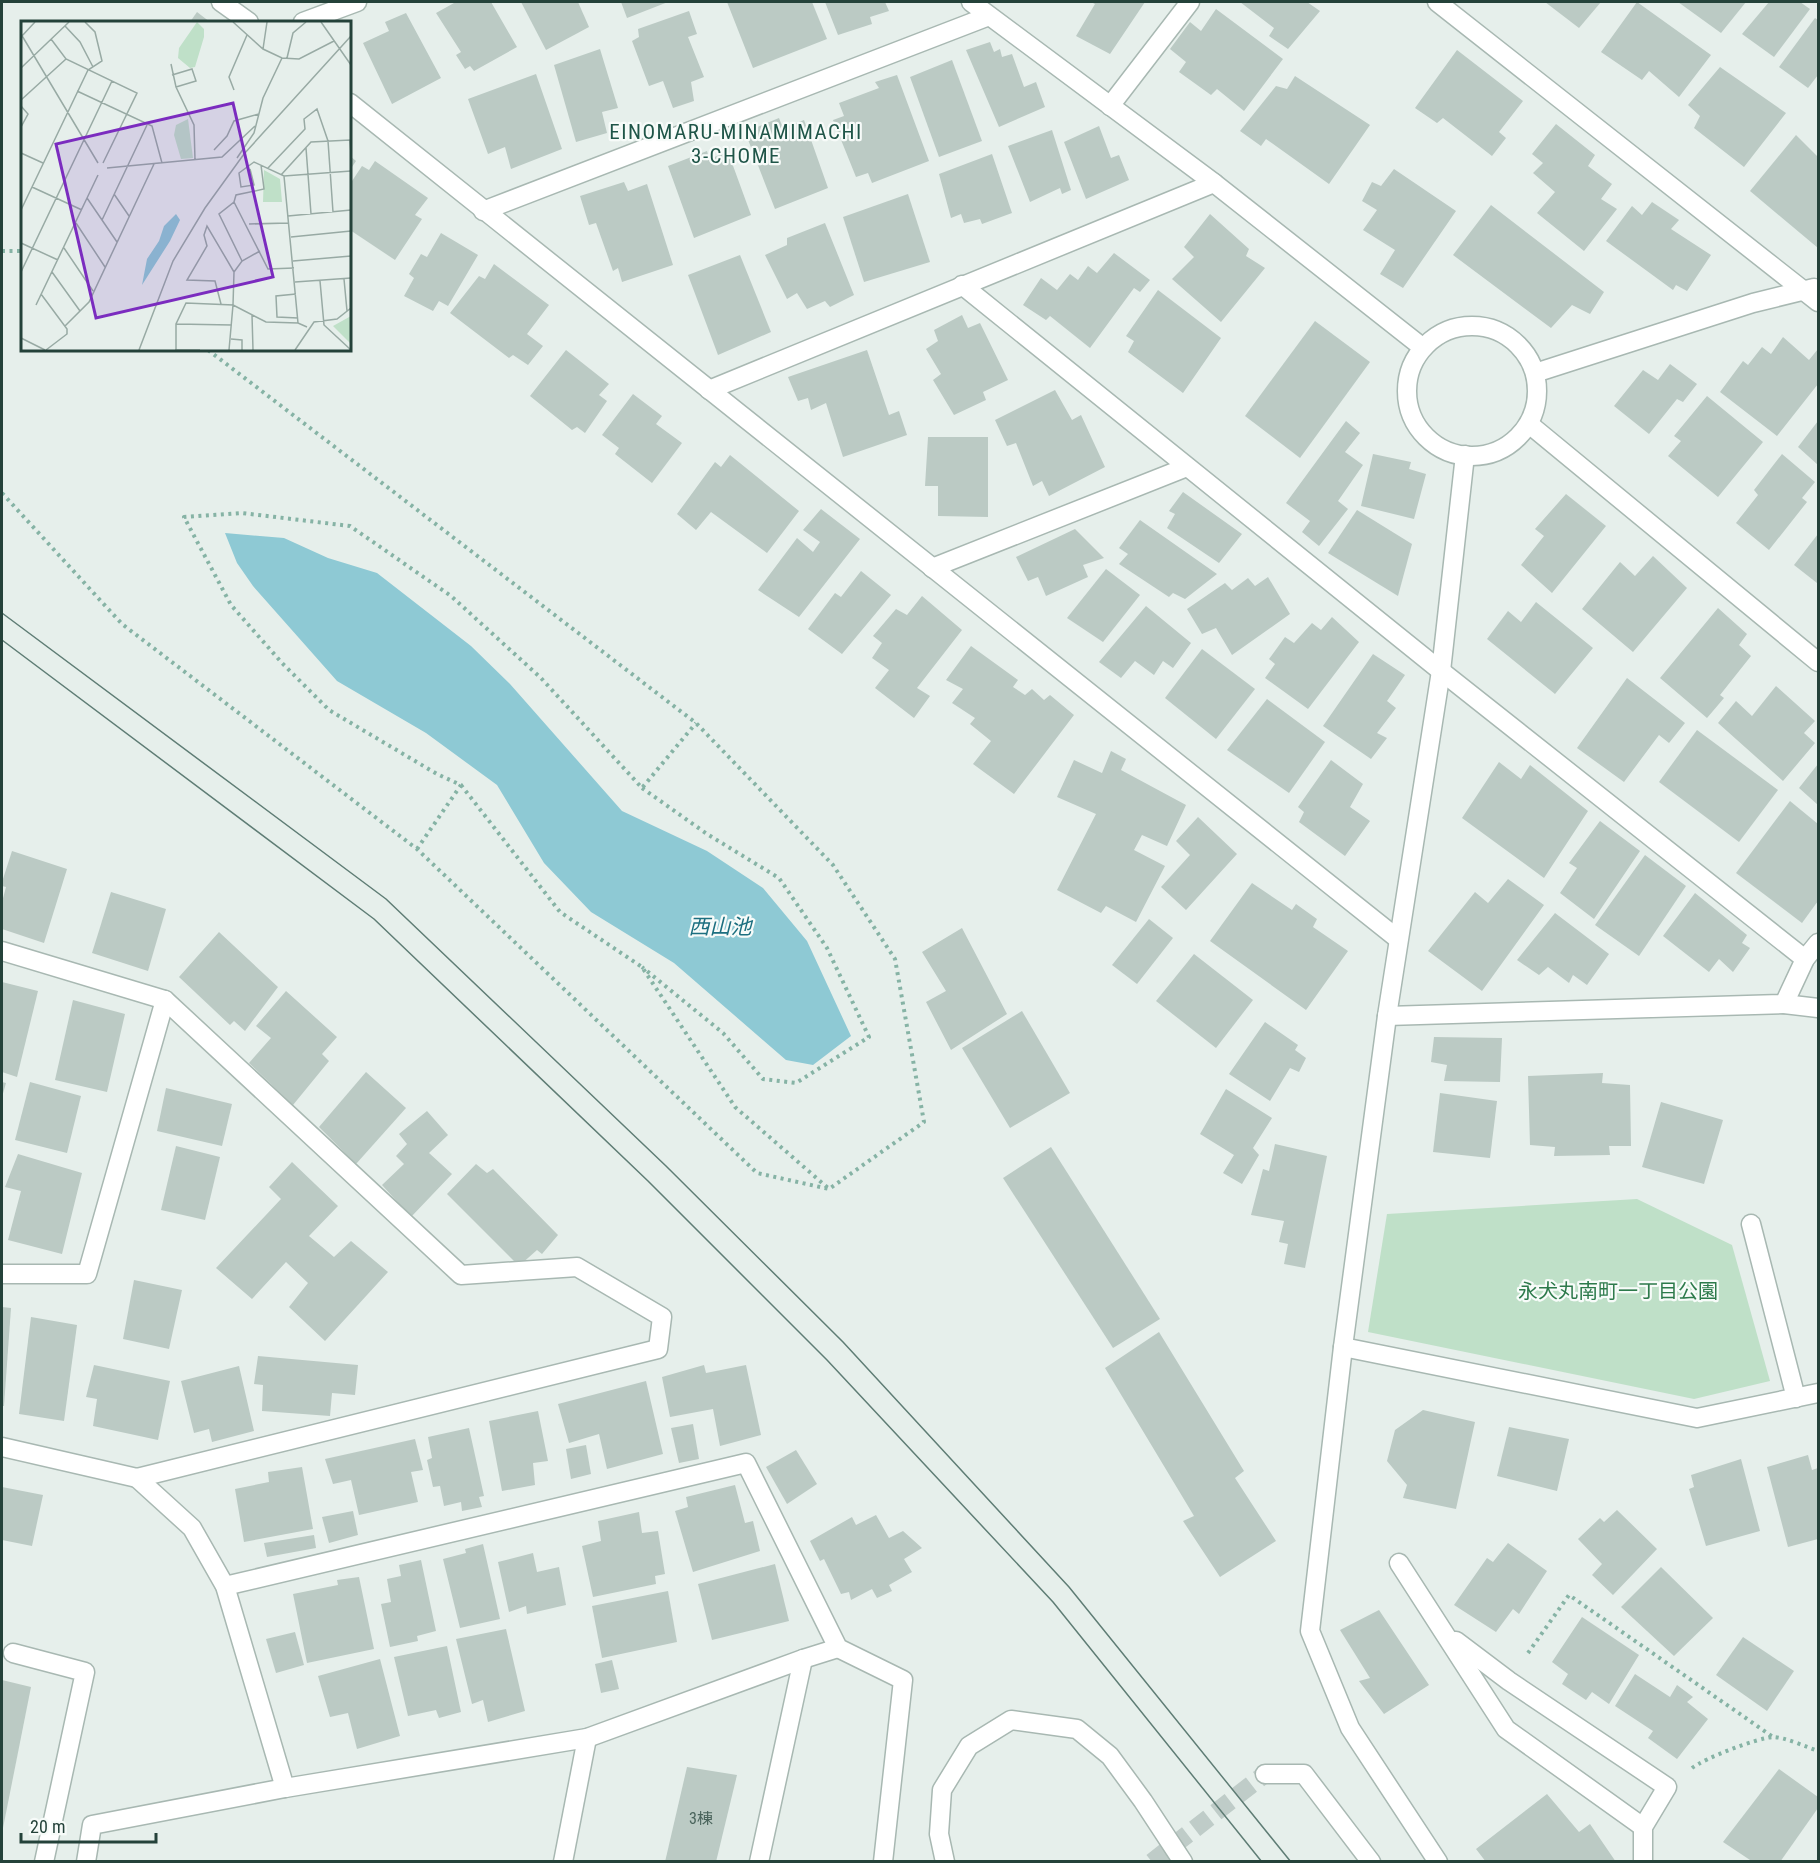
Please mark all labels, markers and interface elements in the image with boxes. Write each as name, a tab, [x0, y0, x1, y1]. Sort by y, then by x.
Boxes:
inset map	[21, 21, 351, 351]
district label: EINOMARU-MINAMIMACHI 3-CHOME	[609, 120, 863, 168]
water label: 西山池	[689, 915, 753, 939]
park label: 永犬丸南町一丁目公園	[1518, 1279, 1718, 1303]
scale bar	[21, 1806, 156, 1844]
house number: 3棟	[689, 1809, 713, 1828]
text: 20 m	[30, 1816, 65, 1837]

